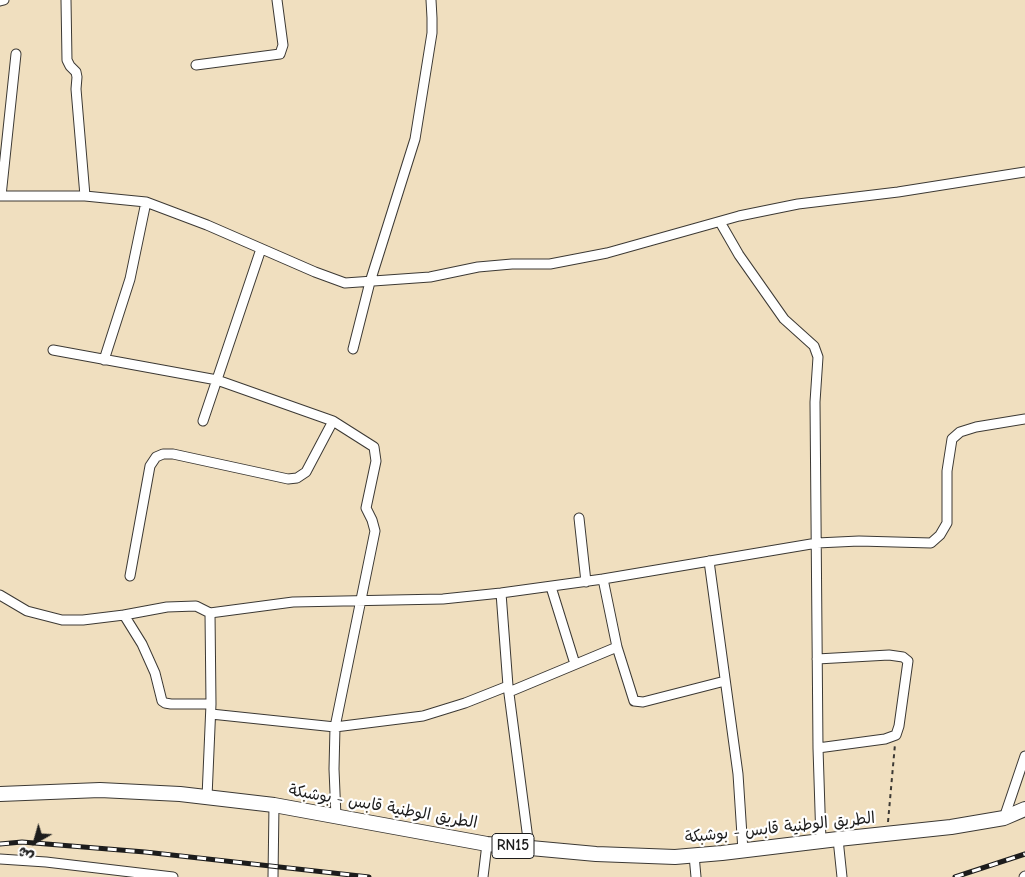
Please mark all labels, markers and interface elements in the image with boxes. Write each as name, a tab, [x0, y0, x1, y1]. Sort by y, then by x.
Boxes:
street label: الطريق الوطنية قابس - بوشبكة	[287, 781, 479, 833]
street label: الطريق الوطنية قابس - بوشبكة	[684, 808, 876, 848]
north arrow	[10, 817, 60, 867]
road number: RN15	[492, 834, 534, 858]
text: ش	[14, 843, 37, 866]

